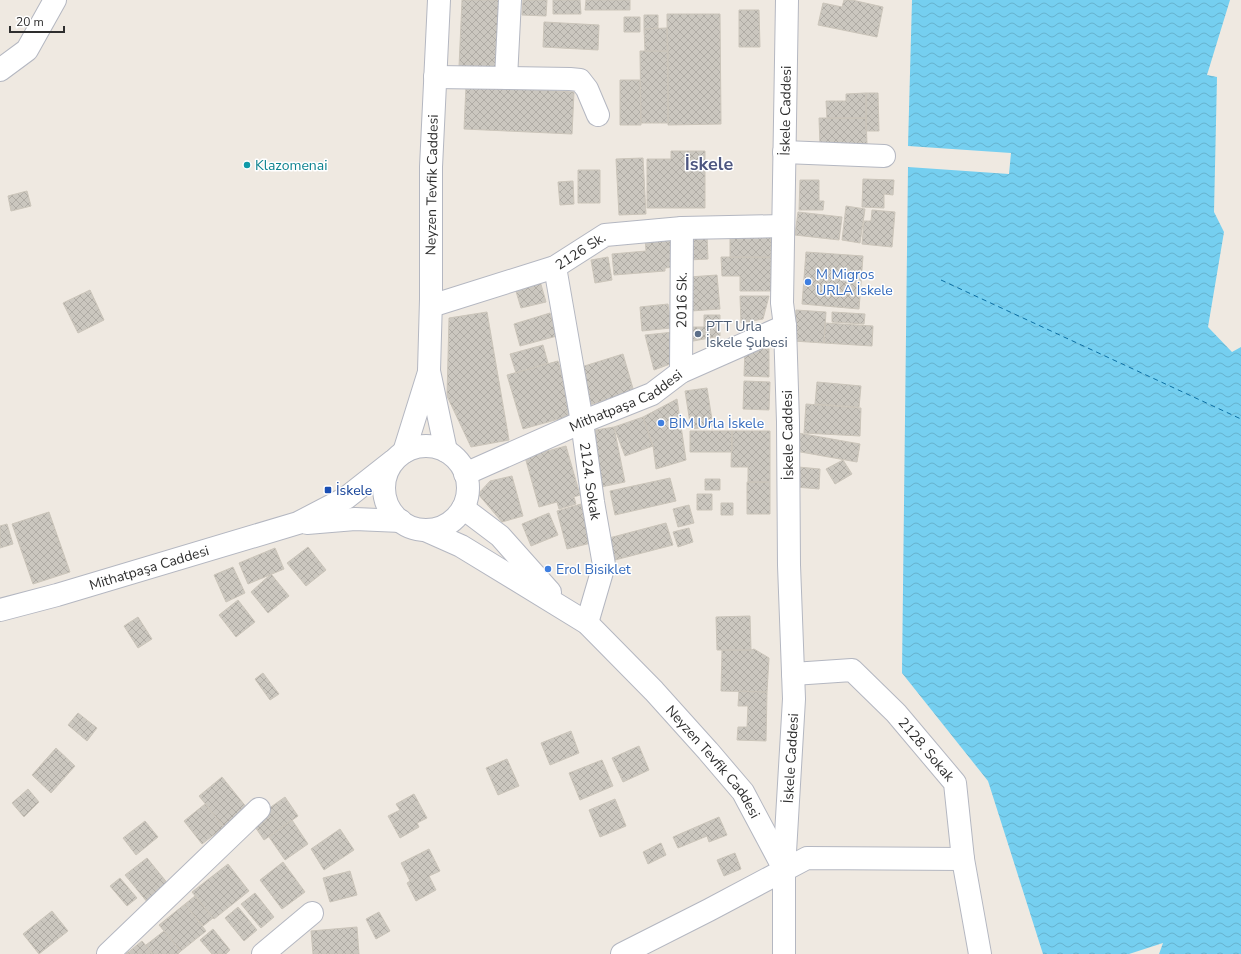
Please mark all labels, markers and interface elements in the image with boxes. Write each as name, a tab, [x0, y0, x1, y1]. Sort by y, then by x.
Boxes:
scale bar	[10, 8, 64, 34]
text: 20 m	[16, 14, 44, 30]
street label: İskele Caddesi	[775, 65, 795, 156]
street label: Neyzen Tevfik Caddesi	[421, 114, 443, 256]
district label: İskele	[685, 152, 733, 176]
place label: Klazomenai	[255, 156, 328, 175]
marker: Klazomenai	[242, 160, 252, 170]
street label: 2126 Sk.	[551, 228, 609, 274]
place label: M Migros URLA İskele	[816, 265, 893, 300]
street label: 2016 Sk.	[672, 272, 691, 328]
marker: M Migros URLA İskele	[803, 277, 813, 287]
place label: PTT Urla İskele Şubesi	[706, 317, 788, 352]
marker: PTT Urla İskele Şubesi	[693, 329, 703, 339]
street label: Mithatpaşa Caddesi	[566, 365, 686, 436]
street label: İskele Caddesi	[778, 390, 798, 480]
place label: BİM Urla İskele	[669, 414, 764, 433]
marker: BİM Urla İskele	[656, 418, 666, 428]
street label: 2124. Sokak	[575, 441, 606, 522]
place label: İskele	[336, 481, 372, 500]
marker: İskele	[323, 485, 333, 495]
street label: Mithatpaşa Caddesi	[87, 541, 211, 594]
place label: Erol Bisiklet	[556, 560, 631, 579]
marker: Erol Bisiklet	[543, 564, 553, 574]
street label: Neyzen Tevfik Caddesi	[662, 701, 765, 822]
street label: İskele Caddesi	[778, 713, 803, 804]
street label: 2128. Sokak	[894, 713, 960, 786]

